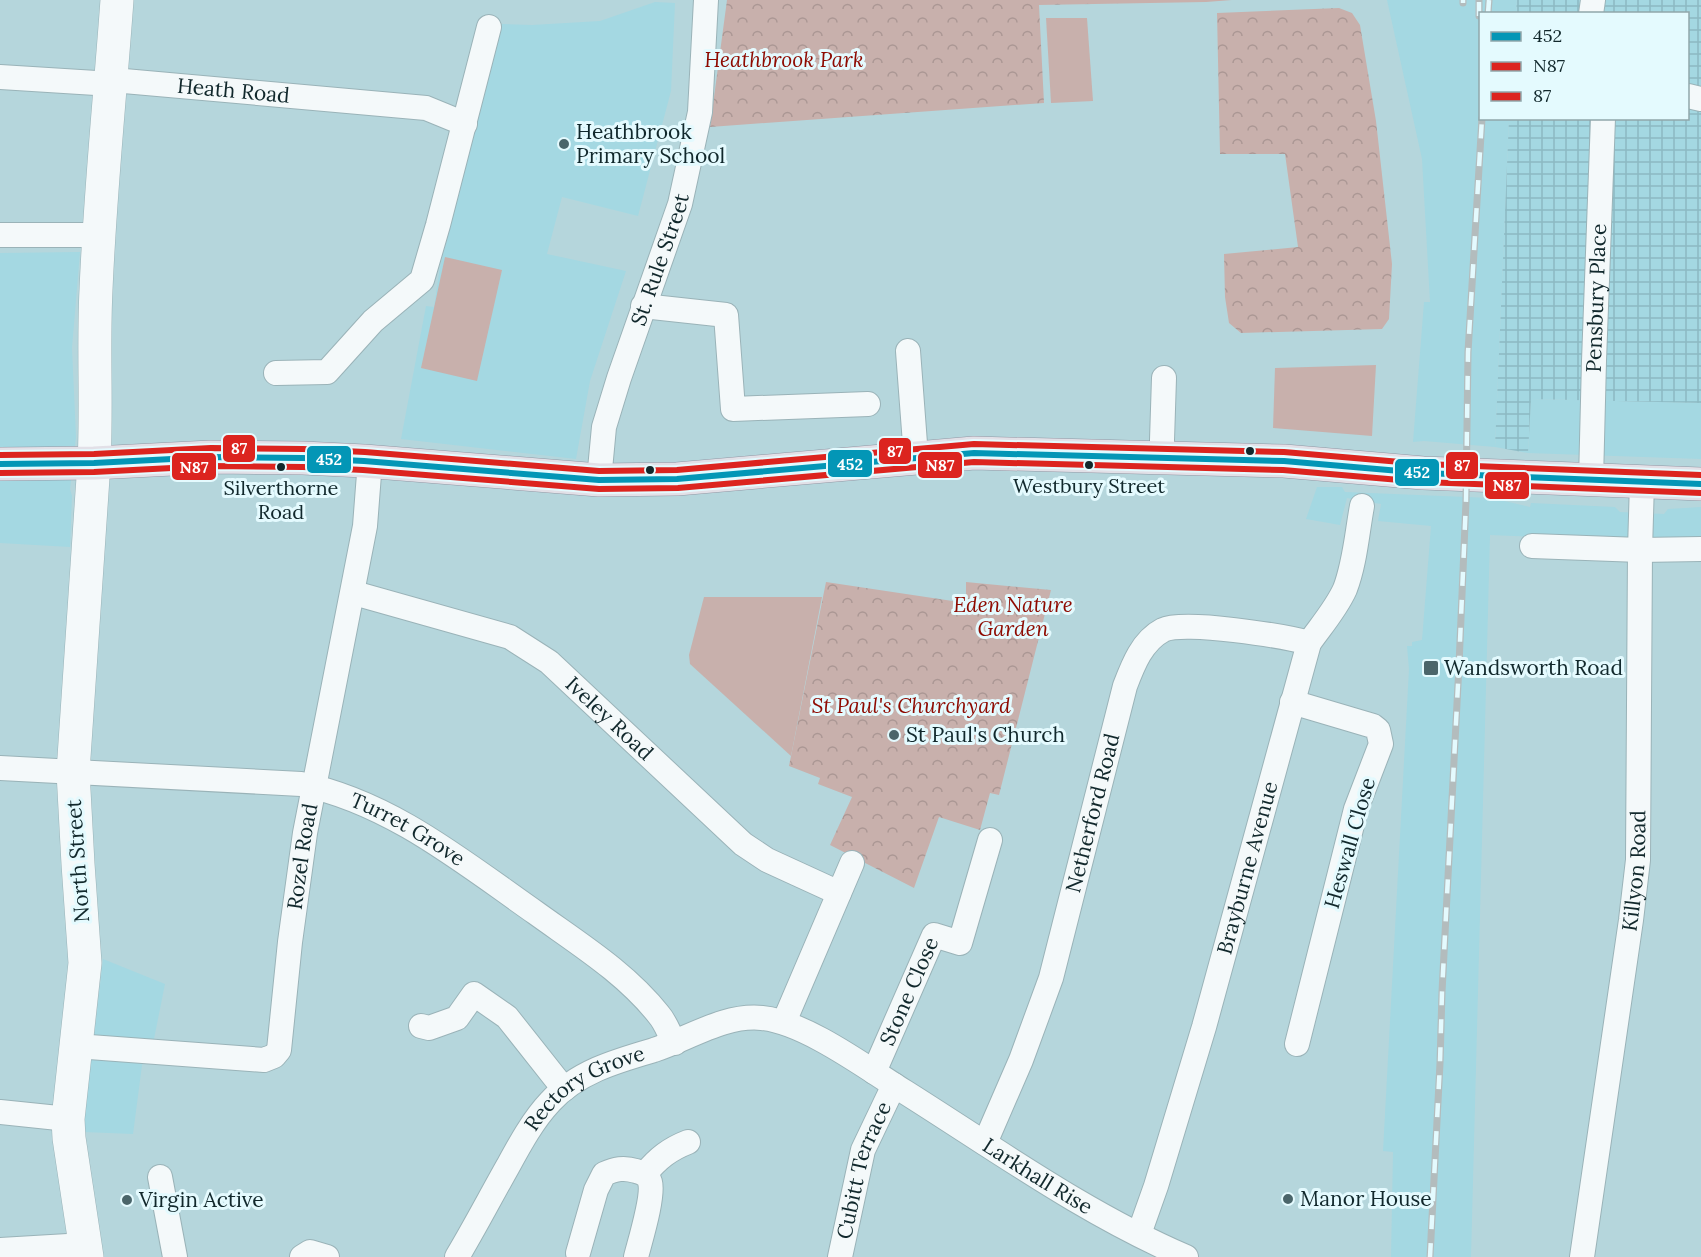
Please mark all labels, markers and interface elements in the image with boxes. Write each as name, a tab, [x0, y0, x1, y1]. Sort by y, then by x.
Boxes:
legend	[1479, 12, 1689, 120]
text: 452	[1533, 24, 1562, 47]
park label: Heathbrook Park	[704, 46, 864, 73]
text: N87	[1533, 54, 1565, 77]
street label: Heath Road	[176, 72, 291, 109]
text: 87	[1533, 84, 1551, 107]
place label: Heathbrook Primary School	[576, 118, 725, 169]
marker: Heathbrook Primary School	[557, 137, 571, 151]
street label: St. Rule Street	[624, 190, 695, 329]
street label: Pensbury Place	[1580, 223, 1612, 373]
line badge: 87	[222, 434, 256, 463]
line badge: 87	[878, 437, 912, 465]
text: 87	[231, 438, 248, 458]
text: 87	[887, 441, 904, 461]
line badge: 452	[306, 445, 352, 474]
unlabelled marker	[1244, 445, 1256, 457]
text: 452	[316, 449, 342, 469]
line badge: 452	[827, 449, 873, 478]
line badge: N87	[917, 451, 963, 479]
line badge: 87	[1445, 451, 1479, 480]
line badge: N87	[171, 452, 217, 481]
text: 452	[837, 454, 863, 474]
text: N87	[925, 455, 955, 475]
text: 87	[1454, 455, 1471, 475]
text: N87	[179, 457, 209, 477]
line badge: 452	[1394, 458, 1440, 487]
marker: Westbury Street	[1083, 459, 1095, 471]
marker: Silverthorne Road	[275, 461, 287, 473]
text: 452	[1404, 462, 1430, 482]
unlabelled marker	[644, 464, 656, 476]
line badge: N87	[1484, 471, 1530, 500]
place label: Westbury Street	[1013, 473, 1165, 498]
place label: Silverthorne Road	[224, 475, 339, 524]
text: N87	[1492, 475, 1522, 495]
park label: Eden Nature Garden	[953, 591, 1073, 642]
place label: Wandsworth Road	[1444, 654, 1623, 681]
marker: Wandsworth Road	[1422, 659, 1440, 677]
street label: Iveley Road	[560, 670, 659, 766]
park label: St Paul's Churchyard	[811, 692, 1011, 719]
place label: St Paul's Church	[906, 721, 1065, 748]
marker: St Paul's Church	[887, 728, 901, 742]
street label: Netherford Road	[1059, 730, 1125, 895]
street label: Heswall Close	[1318, 774, 1381, 912]
street label: Brayburne Avenue	[1210, 778, 1284, 957]
street label: Turret Grove	[347, 786, 471, 872]
street label: North Street	[60, 798, 95, 923]
street label: Rozel Road	[281, 801, 324, 911]
street label: Killyon Road	[1615, 810, 1651, 933]
street label: Stone Close	[873, 933, 944, 1050]
street label: Rectory Grove	[518, 1039, 648, 1136]
street label: Cubitt Terrace	[830, 1097, 897, 1242]
street label: Larkhall Rise	[978, 1132, 1098, 1220]
place label: Manor House	[1300, 1185, 1432, 1212]
place label: Virgin Active	[138, 1186, 264, 1213]
marker: Manor House	[1281, 1192, 1295, 1206]
marker: Virgin Active	[120, 1193, 134, 1207]

